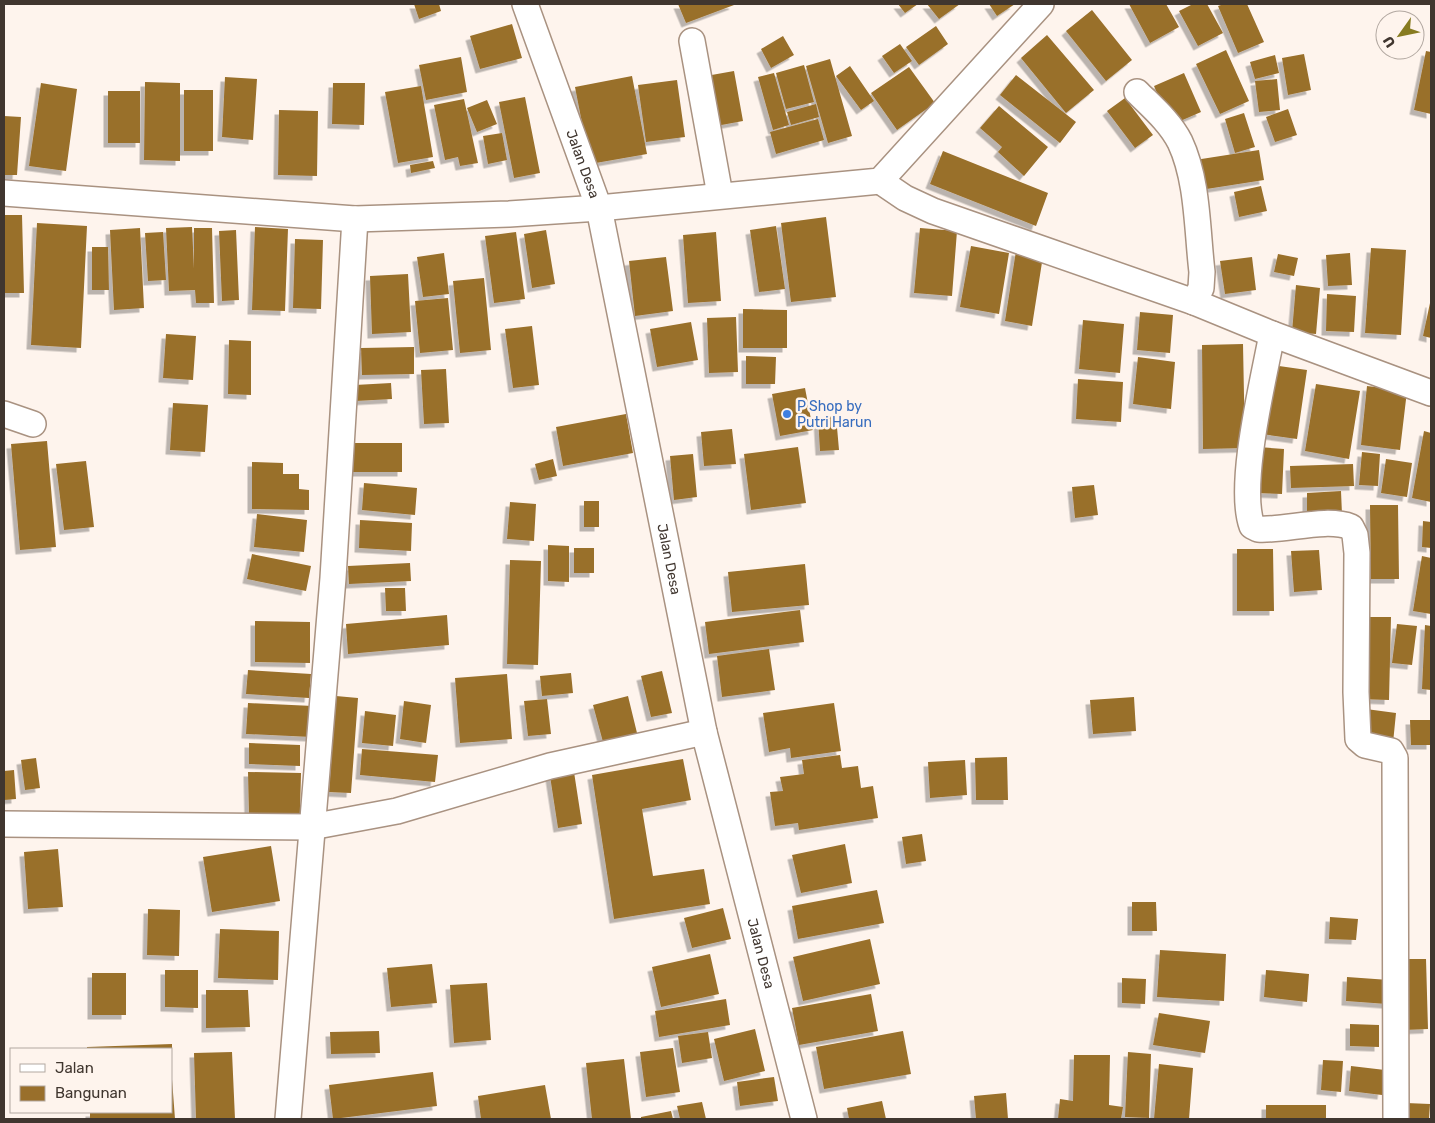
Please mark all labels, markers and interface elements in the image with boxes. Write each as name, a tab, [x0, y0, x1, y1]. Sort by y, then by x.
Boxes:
north arrow	[1375, 10, 1425, 60]
text: U	[1380, 33, 1399, 51]
street label: Jalan Desa	[563, 127, 603, 201]
place label: P Shop by Putri Harun	[797, 398, 872, 431]
marker: P Shop by Putri Harun	[781, 408, 793, 420]
street label: Jalan Desa	[654, 522, 685, 596]
street label: Jalan Desa	[744, 916, 778, 990]
legend	[10, 1048, 172, 1113]
text: Jalan	[55, 1059, 94, 1077]
text: Bangunan	[55, 1084, 127, 1102]

